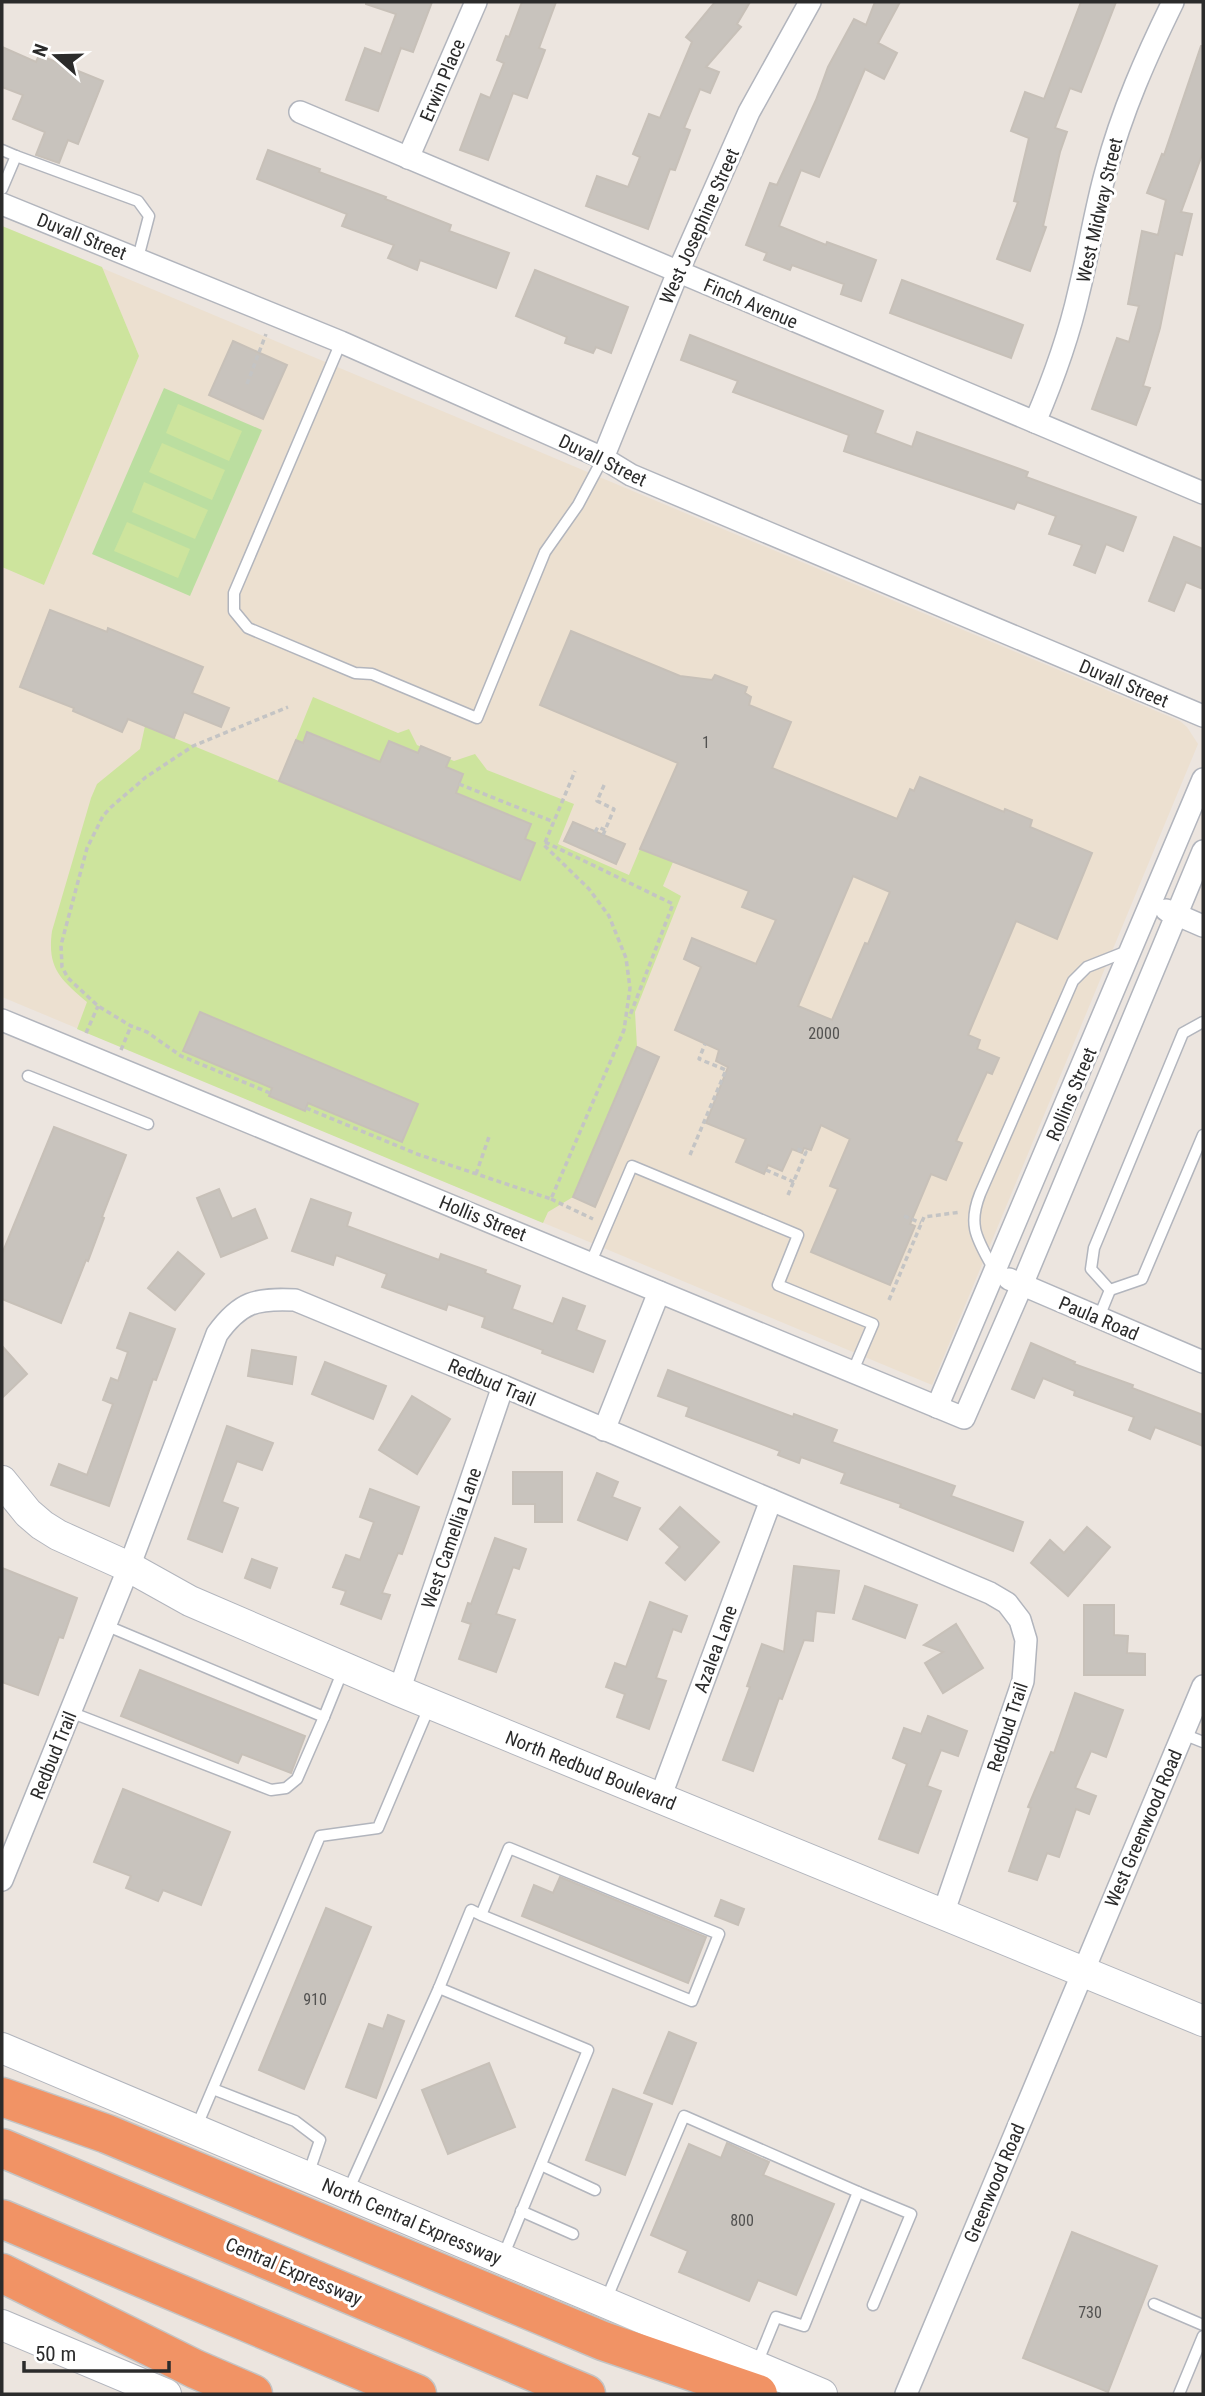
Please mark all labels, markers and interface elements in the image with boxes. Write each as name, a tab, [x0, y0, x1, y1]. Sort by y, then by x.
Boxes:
north arrow	[21, 21, 91, 91]
street label: Erwin Place	[415, 35, 470, 125]
text: N	[28, 41, 53, 60]
street label: West Midway Street	[1072, 135, 1127, 285]
street label: West Josephine Street	[655, 145, 744, 308]
street label: Duvall Street	[34, 208, 130, 265]
street label: Finch Avenue	[700, 273, 801, 334]
street label: Duvall Street	[555, 429, 650, 492]
street label: Duvall Street	[1076, 654, 1172, 713]
house number: 1	[702, 733, 710, 752]
house number: 2000	[808, 1024, 840, 1043]
street label: Rollins Street	[1041, 1044, 1101, 1144]
street label: Hollis Street	[436, 1191, 530, 1246]
street label: Paula Road	[1055, 1291, 1142, 1346]
street label: Redbud Trail	[445, 1354, 539, 1411]
street label: West Camellia Lane	[417, 1465, 486, 1612]
street label: Azalea Lane	[689, 1602, 742, 1696]
street label: Redbud Trail	[982, 1679, 1033, 1775]
street label: Redbud Trail	[25, 1708, 82, 1803]
street label: North Redbud Boulevard	[502, 1726, 679, 1815]
street label: West Greenwood Road	[1100, 1746, 1187, 1910]
house number: 910	[303, 1990, 327, 2009]
street label: Greenwood Road	[959, 2120, 1030, 2246]
street label: North Central Expressway	[319, 2173, 505, 2270]
house number: 800	[730, 2211, 754, 2230]
street label: Central Expressway	[222, 2232, 366, 2311]
house number: 730	[1078, 2303, 1102, 2322]
scale bar	[24, 2330, 170, 2374]
text: 50 m	[35, 2342, 76, 2366]

